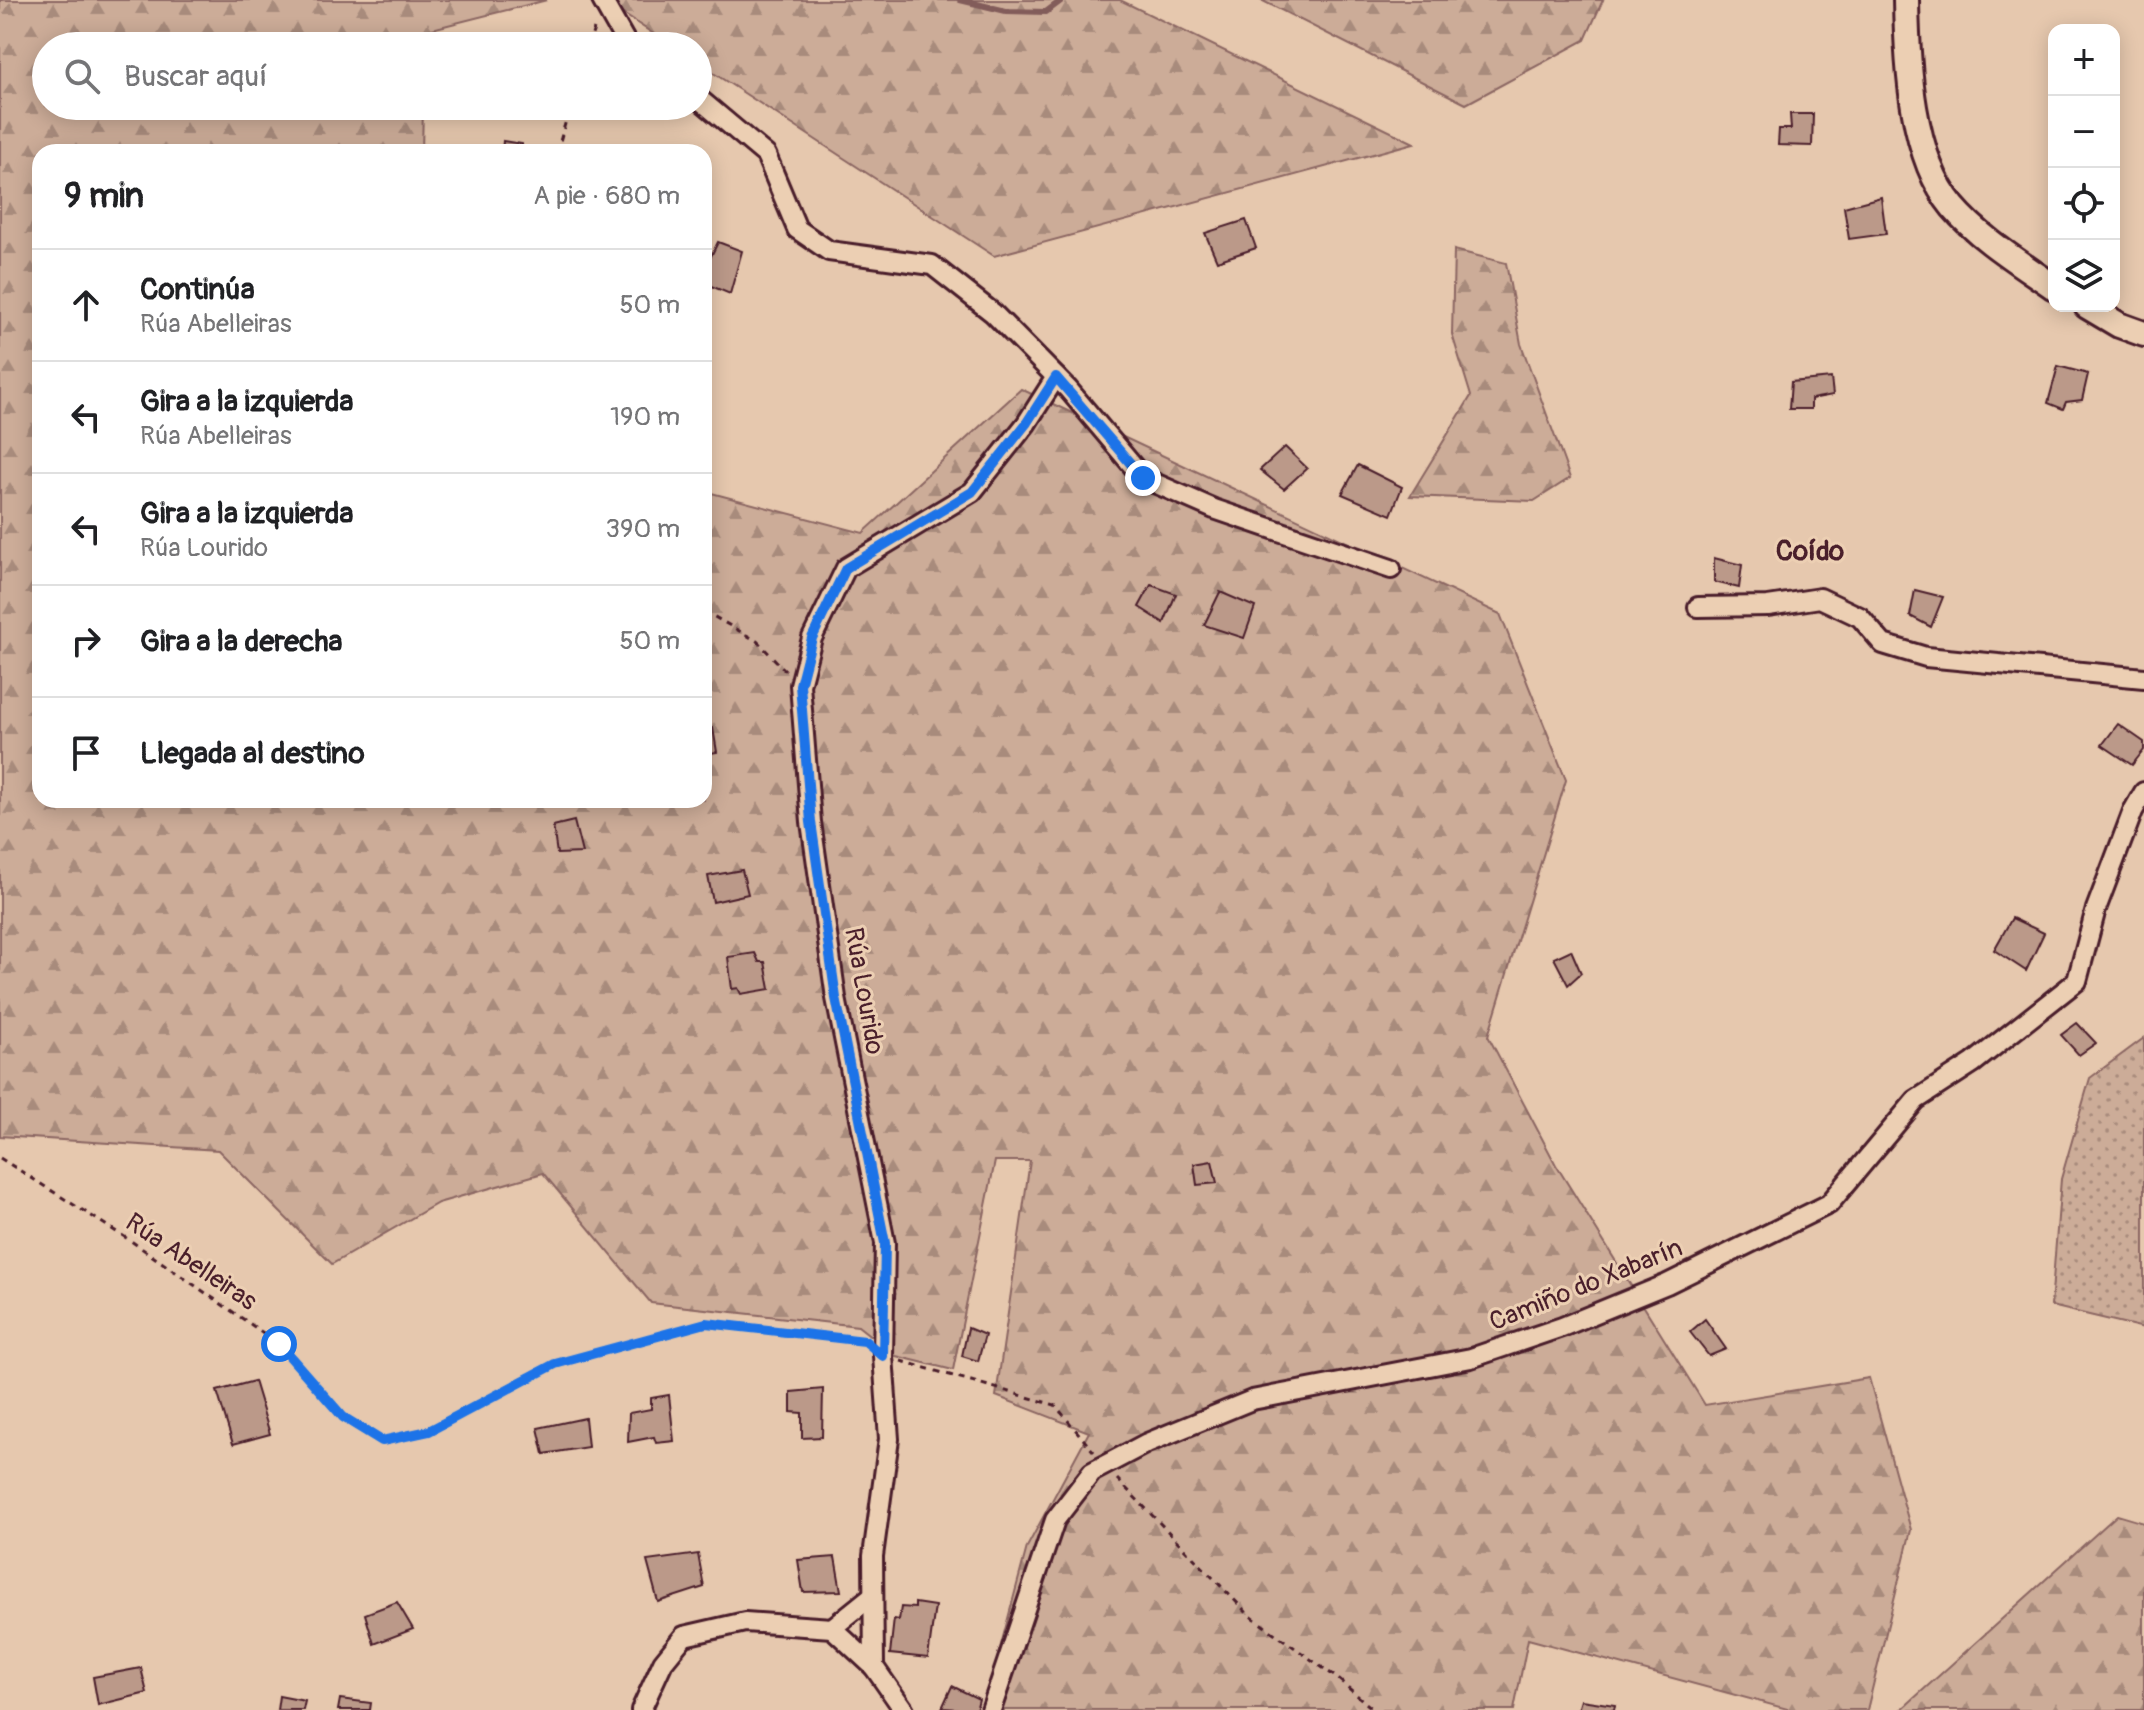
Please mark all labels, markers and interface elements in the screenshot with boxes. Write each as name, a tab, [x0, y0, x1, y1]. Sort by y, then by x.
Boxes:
map controls	[2048, 24, 2120, 312]
button: +	[2048, 24, 2120, 96]
search box	[32, 32, 712, 120]
icon: search	[60, 54, 104, 98]
text: Buscar aquí	[124, 58, 267, 95]
button: −	[2048, 96, 2120, 168]
button: locate	[2048, 168, 2120, 240]
text: 9 min	[64, 175, 144, 218]
text: A pie · 680 m	[533, 180, 680, 212]
button: layers	[2048, 240, 2120, 312]
text: Continúa	[140, 271, 255, 308]
icon: ahead	[64, 283, 108, 327]
text: 50 m	[619, 289, 680, 321]
text: Rúa Abelleiras	[140, 308, 292, 340]
text: Gira a la izquierda	[140, 383, 353, 420]
icon: left	[64, 395, 108, 439]
text: 190 m	[610, 401, 680, 433]
text: Rúa Abelleiras	[140, 420, 292, 452]
route end	[1125, 460, 1161, 496]
text: Gira a la izquierda	[140, 495, 353, 532]
icon: left	[64, 507, 108, 551]
text: 390 m	[606, 513, 680, 545]
text: Rúa Lourido	[140, 532, 268, 564]
district label: Coído	[1776, 534, 1844, 569]
icon: right	[64, 619, 108, 663]
text: Gira a la derecha	[140, 623, 342, 660]
text: 50 m	[619, 625, 680, 657]
icon: arrive	[64, 731, 108, 775]
text: Llegada al destino	[140, 735, 365, 772]
street label: Rúa Lourido	[837, 925, 891, 1057]
street label: Rúa Abelleiras	[119, 1206, 263, 1318]
street label: Camiño do Xabarín	[1485, 1232, 1687, 1338]
route start	[261, 1326, 297, 1362]

